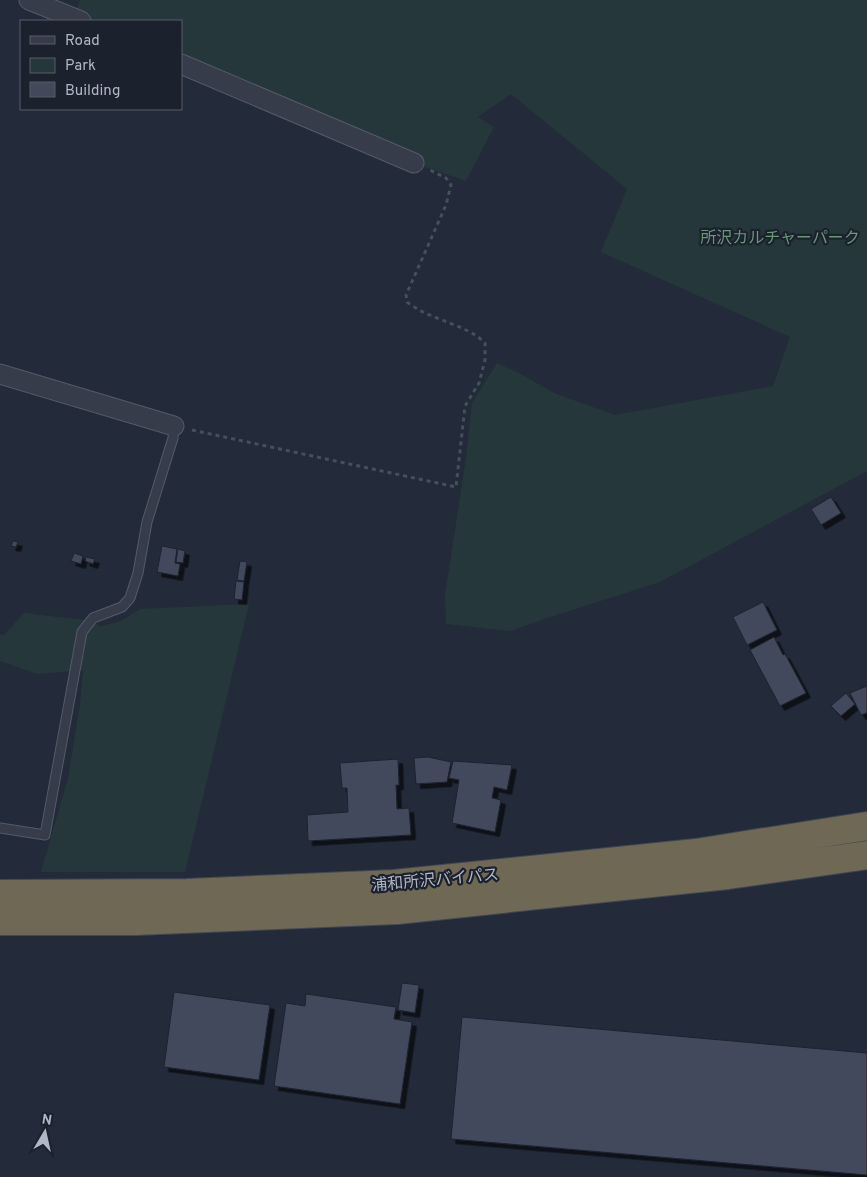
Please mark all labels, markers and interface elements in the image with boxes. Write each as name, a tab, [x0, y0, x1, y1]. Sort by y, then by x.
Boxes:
legend	[20, 20, 182, 110]
text: Road	[65, 32, 100, 51]
text: Park	[65, 57, 96, 76]
text: Building	[65, 82, 120, 101]
park label: 所沢カルチャーパーク	[700, 229, 860, 249]
street label: 浦和所沢バイパス	[371, 865, 500, 897]
north arrow	[20, 1107, 70, 1157]
text: N	[40, 1111, 53, 1130]

